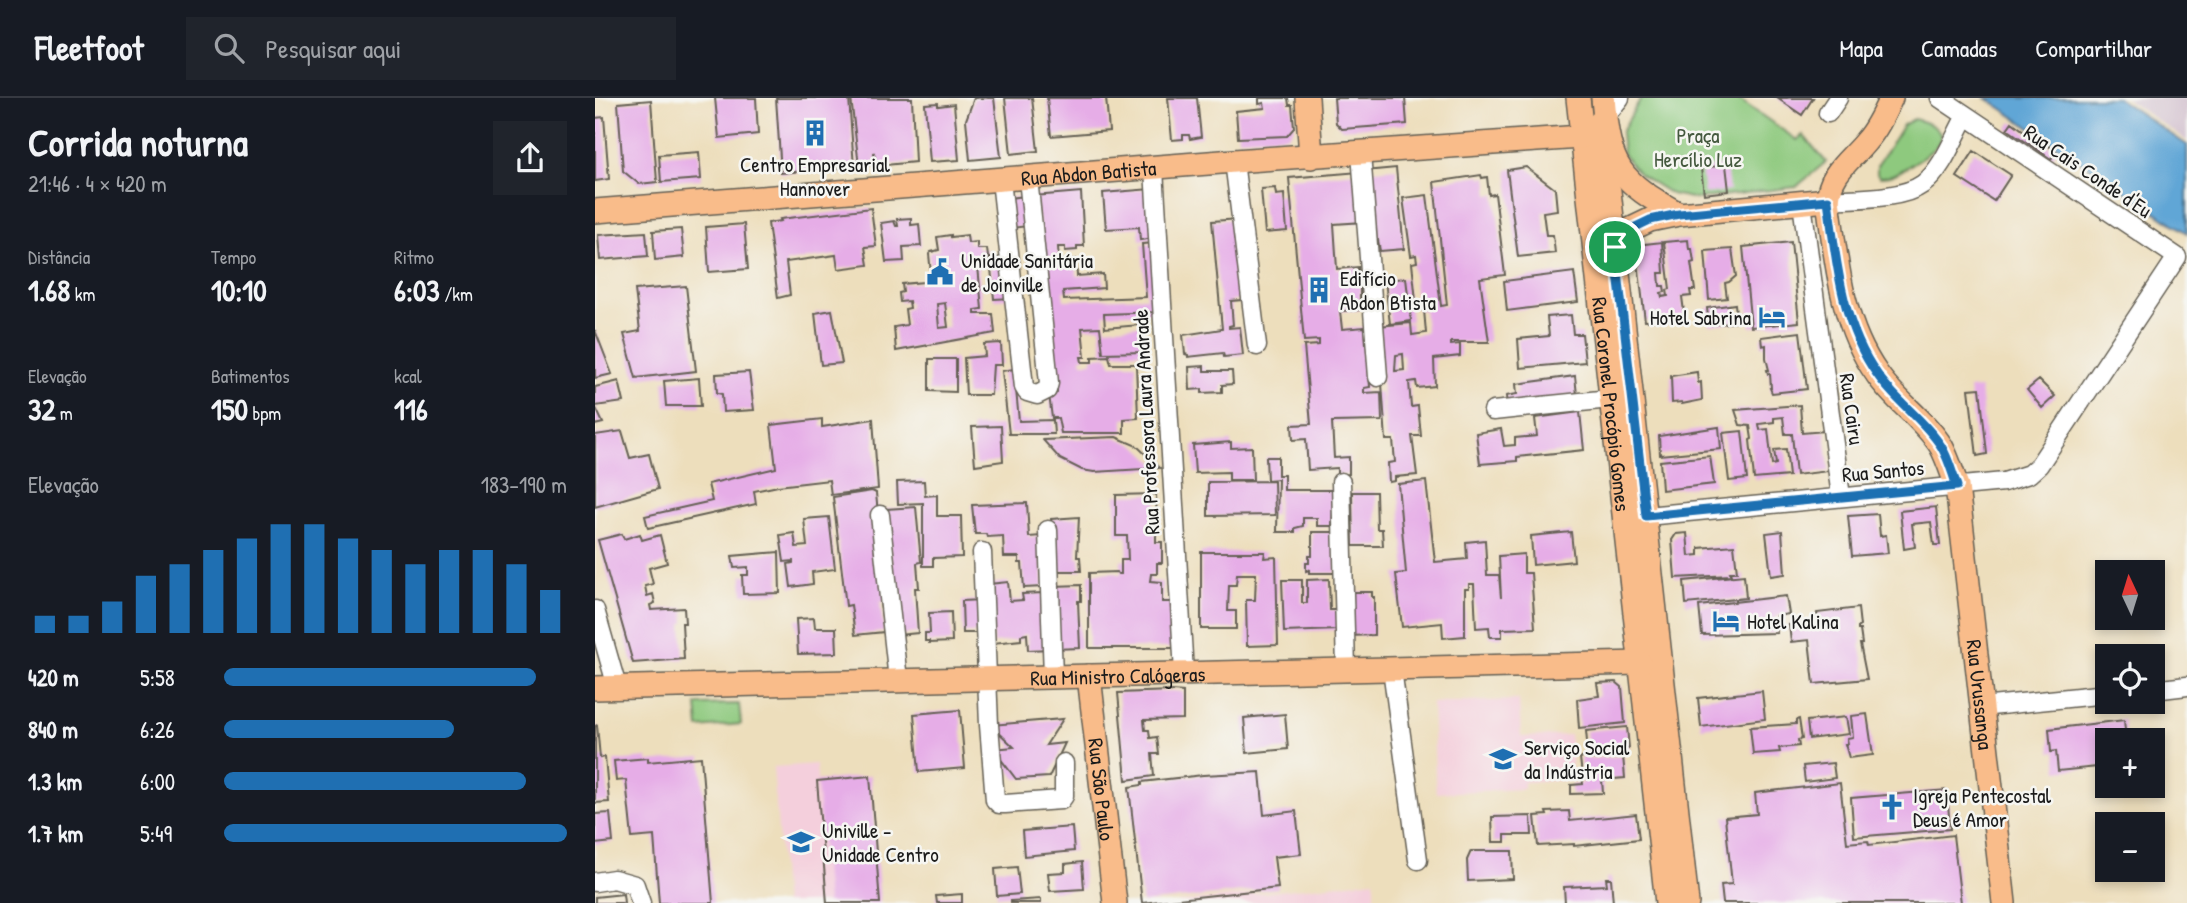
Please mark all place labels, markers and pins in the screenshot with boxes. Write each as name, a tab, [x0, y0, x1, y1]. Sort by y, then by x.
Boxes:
building icon: Centro Empresarial Hannover	[800, 118, 830, 148]
place label: Centro Empresarial Hannover	[740, 150, 890, 203]
pin	[1585, 217, 1645, 277]
place label: Unidade Sanitária de Joinville	[961, 246, 1093, 299]
public building icon: Unidade Sanitária de Joinville	[925, 257, 955, 287]
place label: Edifício Abdon Btista	[1340, 264, 1436, 317]
building icon: Edifício Abdon Btista	[1304, 275, 1334, 305]
hotel icon: Hotel Sabrina	[1757, 302, 1787, 332]
place label: Hotel Sabrina	[1650, 303, 1751, 332]
hotel icon: Hotel Kalina	[1711, 606, 1741, 636]
place label: Hotel Kalina	[1747, 607, 1839, 636]
place label: Serviço Social da Indústria	[1524, 733, 1630, 786]
school or university icon: Serviço Social da Indústria	[1488, 744, 1518, 774]
place label: Igreja Pentecostal Deus é Amor	[1913, 781, 2051, 834]
church icon: Igreja Pentecostal Deus é Amor	[1877, 792, 1907, 822]
place label: Univille - Unidade Centro	[822, 816, 939, 869]
school or university icon: Univille - Unidade Centro	[786, 827, 816, 857]

